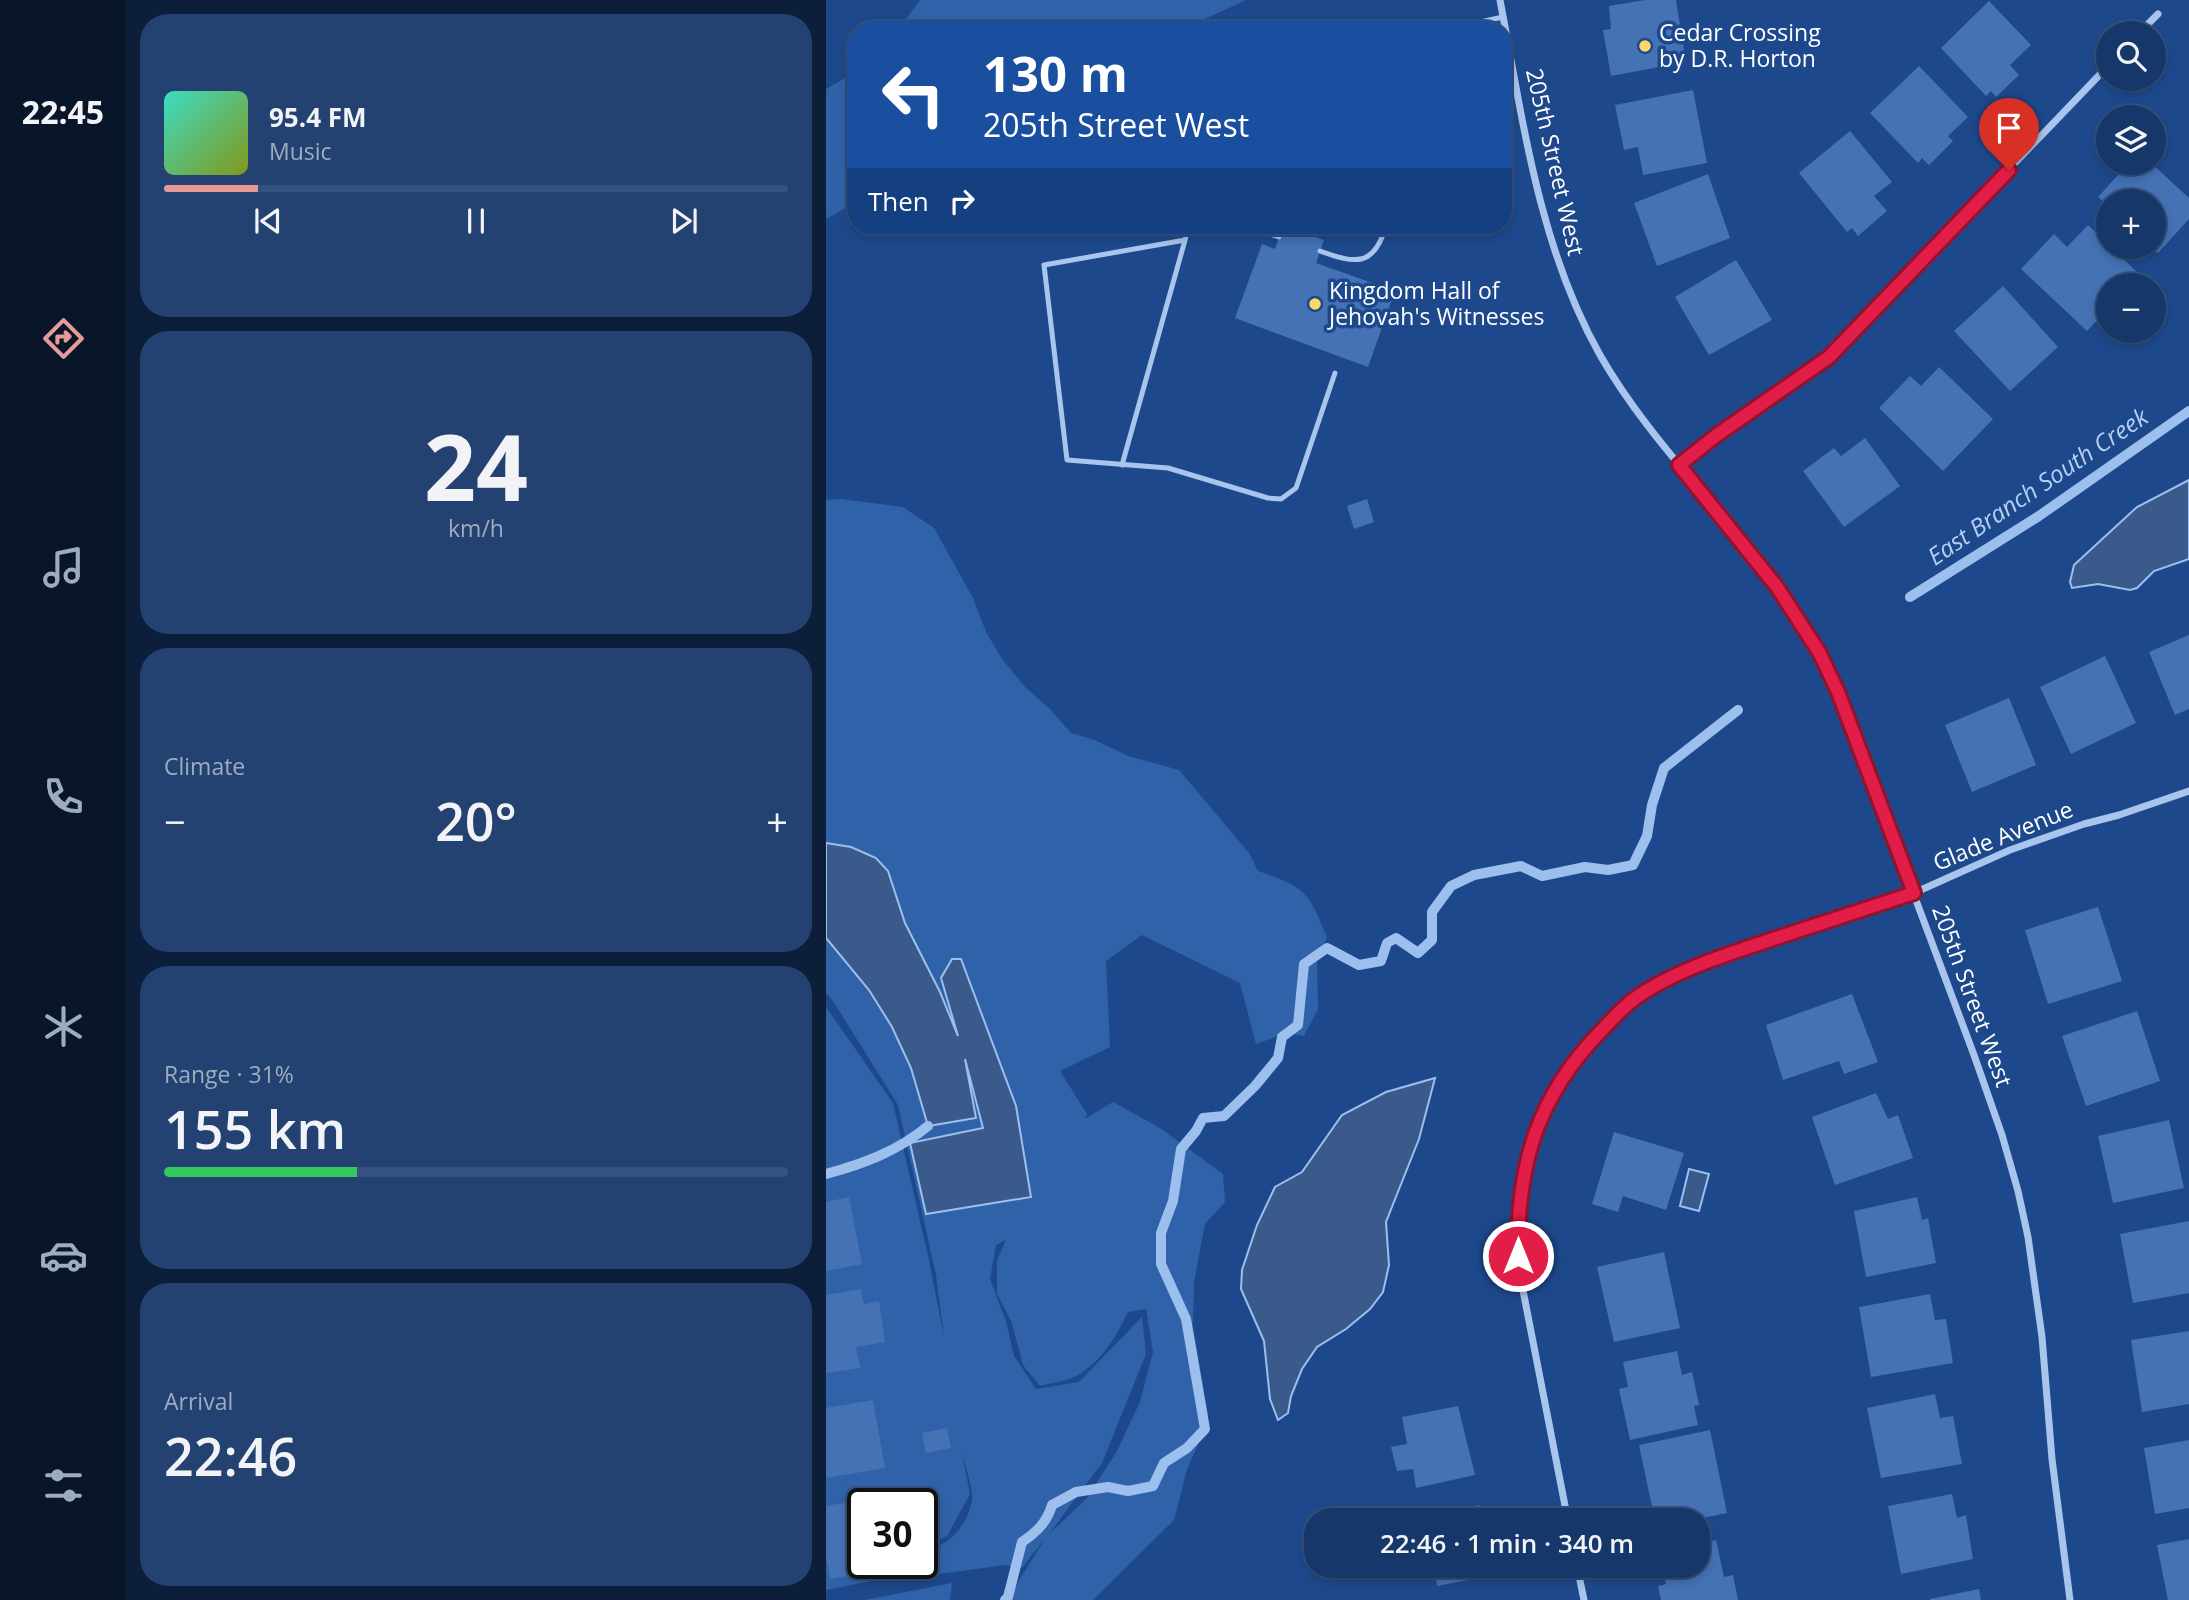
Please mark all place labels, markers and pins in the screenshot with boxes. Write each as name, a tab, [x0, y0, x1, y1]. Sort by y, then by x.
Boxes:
place label: Cedar Crossing by D.R. Horton	[1659, 16, 1821, 74]
marker: Cedar Crossing by D.R. Horton	[1637, 38, 1653, 54]
pin	[1979, 98, 2039, 170]
place label: Kingdom Hall of Jehovah's Witnesses	[1327, 274, 1544, 332]
marker: Kingdom Hall of Jehovah's Witnesses	[1307, 296, 1323, 312]

